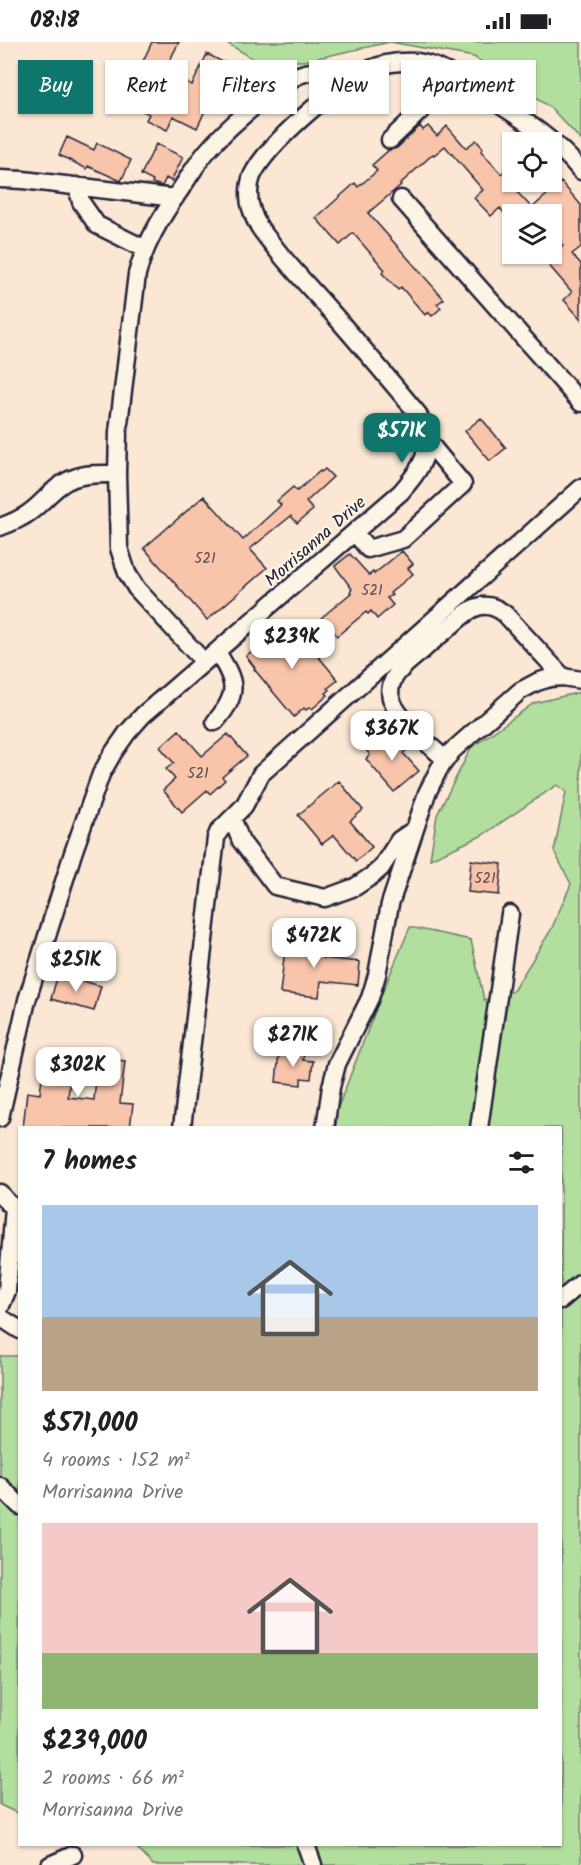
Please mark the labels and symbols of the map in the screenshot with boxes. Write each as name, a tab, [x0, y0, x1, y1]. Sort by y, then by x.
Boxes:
pin: $571K	[360, 413, 444, 464]
street label: Morrisanna Drive	[259, 490, 373, 595]
house number: 521	[194, 547, 216, 571]
house number: 521	[361, 579, 383, 603]
pin: $239K	[250, 619, 334, 670]
pin: $367K	[350, 711, 434, 762]
house number: 521	[187, 762, 209, 786]
house number: 521	[474, 867, 496, 891]
pin: $472K	[272, 918, 356, 969]
pin: $251K	[34, 942, 118, 993]
pin: $271K	[251, 1017, 335, 1068]
pin: $302K	[36, 1047, 120, 1098]

